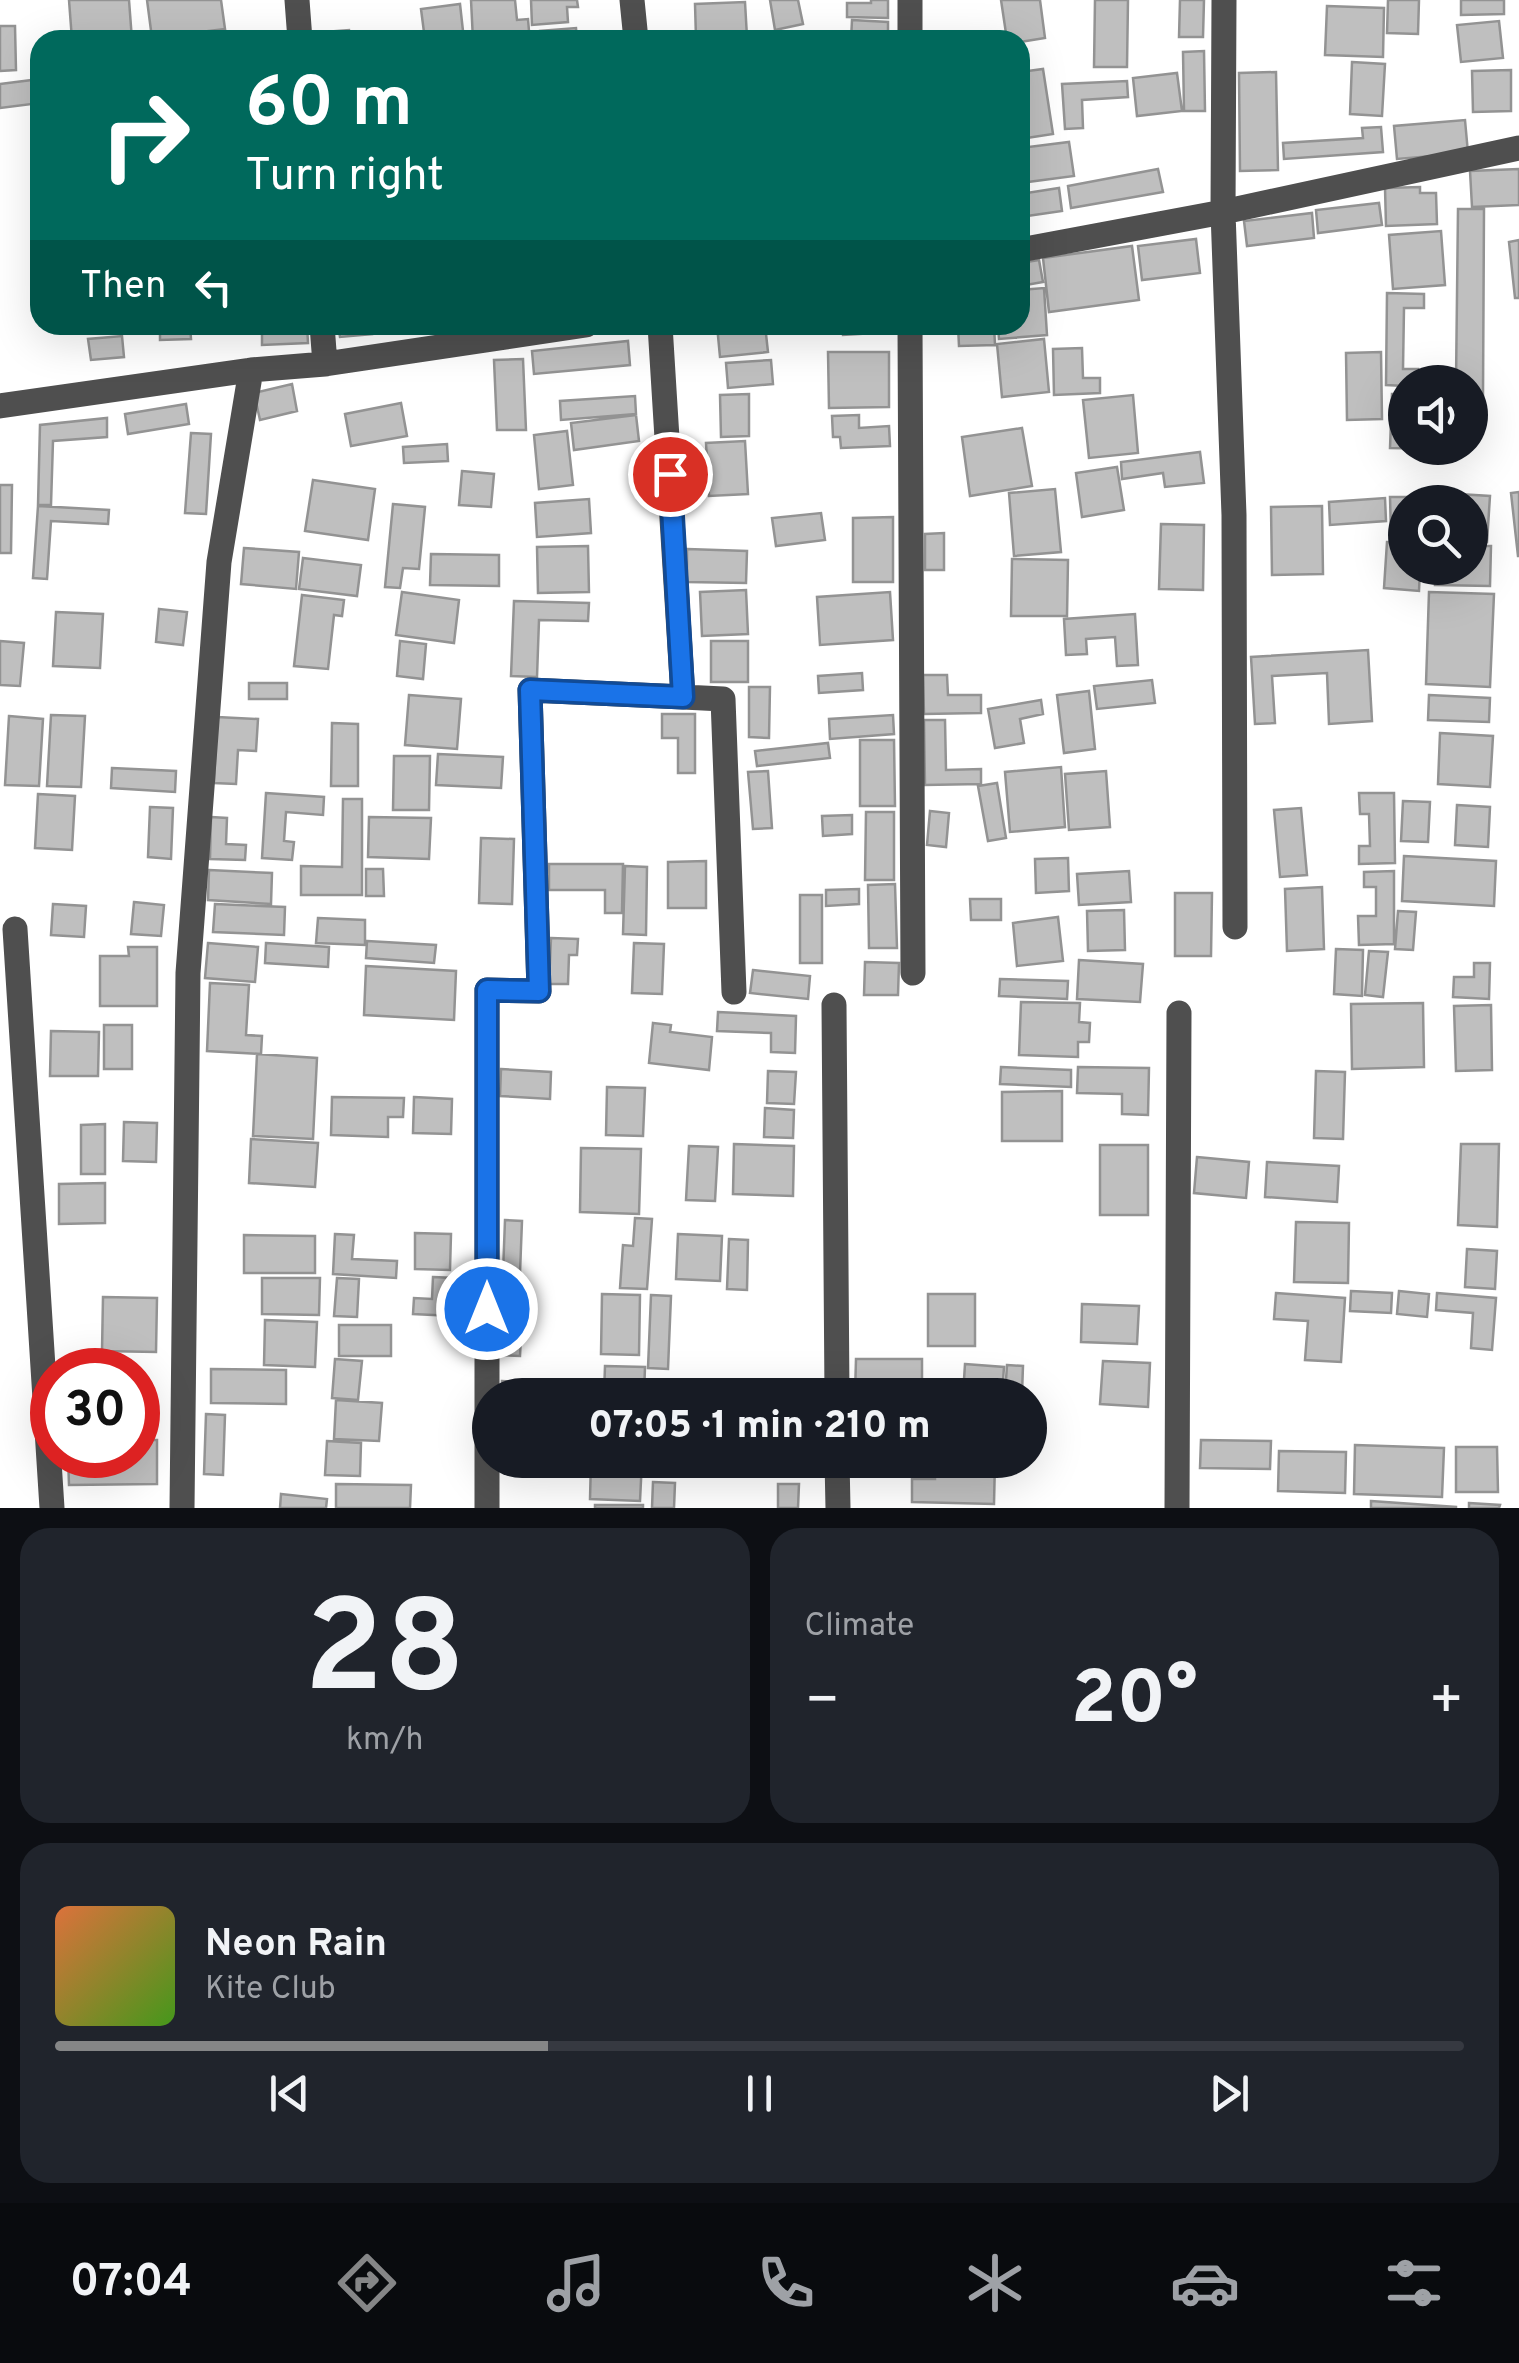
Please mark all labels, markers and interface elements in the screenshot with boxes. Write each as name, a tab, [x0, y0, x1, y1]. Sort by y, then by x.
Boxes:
text: 60 m	[245, 62, 413, 151]
icon: right	[80, 70, 210, 200]
text: Turn right	[245, 149, 444, 206]
icon: left	[186, 260, 241, 315]
text: Then	[80, 263, 166, 312]
map controls	[1388, 365, 1488, 585]
button: sound	[1388, 365, 1488, 465]
pin	[628, 432, 713, 517]
icon: arrive	[643, 447, 698, 502]
button: search	[1388, 485, 1488, 585]
position arrow	[435, 1257, 539, 1361]
speed limit sign: 30	[30, 1348, 160, 1478]
text: 07:05 · 1 min · 210 m	[588, 1403, 931, 1452]
text: 28	[304, 1573, 465, 1738]
text: Climate	[805, 1607, 914, 1647]
text: 20°	[1071, 1655, 1198, 1750]
text: −	[805, 1668, 840, 1738]
text: +	[1429, 1668, 1464, 1738]
text: km/h	[346, 1721, 424, 1761]
text: Neon Rain	[205, 1921, 387, 1970]
text: Kite Club	[205, 1970, 336, 2010]
icon: previous	[262, 2066, 317, 2121]
icon: pause	[732, 2066, 787, 2121]
icon: next	[1202, 2066, 1257, 2121]
icon: directions	[332, 2248, 402, 2318]
icon: music	[541, 2248, 611, 2318]
icon: phone	[751, 2248, 821, 2318]
icon: climate	[960, 2248, 1030, 2318]
icon: car	[1170, 2248, 1240, 2318]
icon: filters	[1379, 2248, 1449, 2318]
text: 07:04	[70, 2255, 192, 2312]

